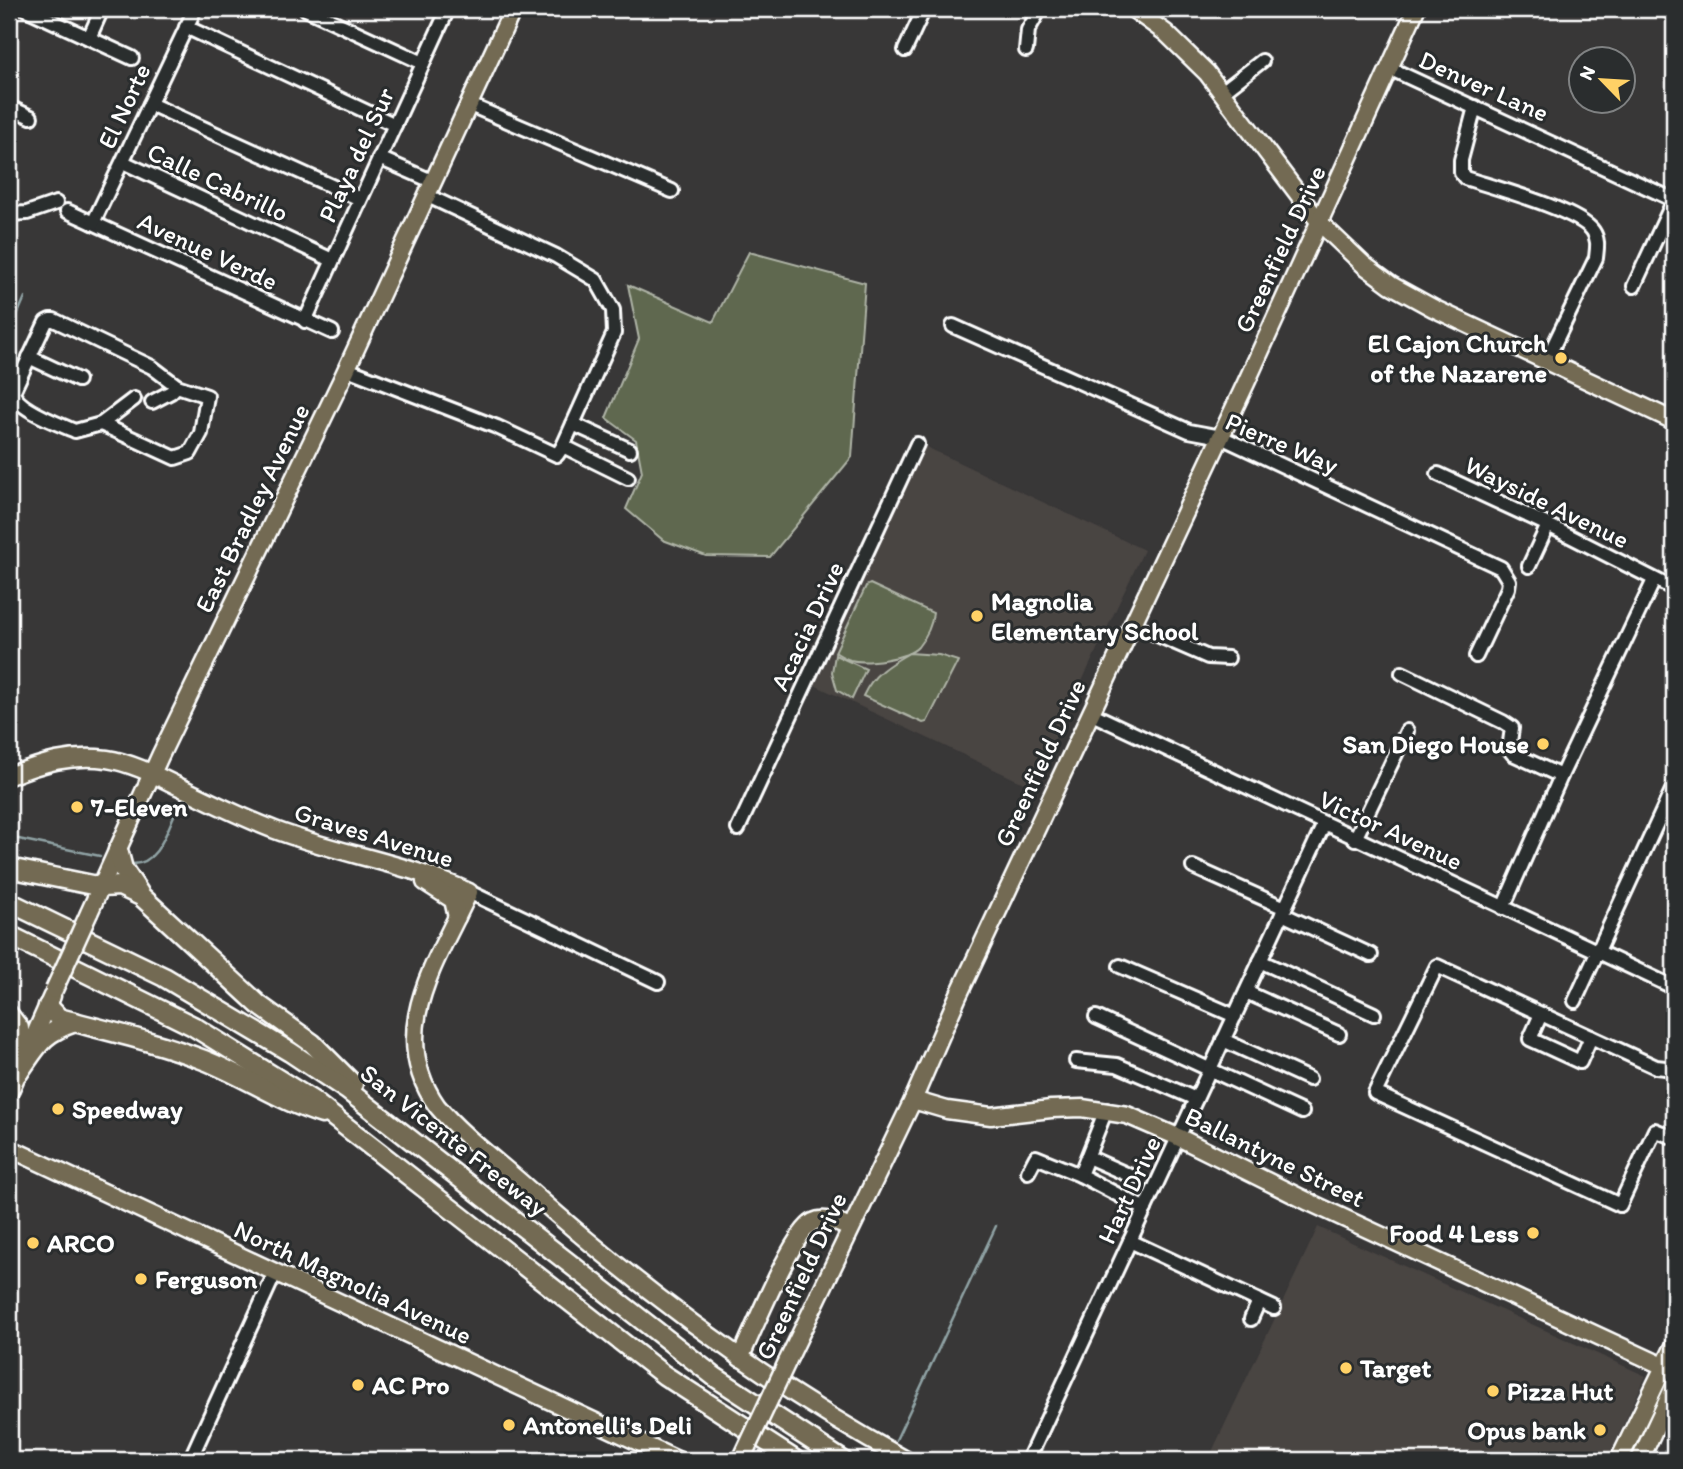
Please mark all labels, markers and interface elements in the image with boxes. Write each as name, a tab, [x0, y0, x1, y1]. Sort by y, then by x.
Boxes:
street label: Denver Lane	[1414, 43, 1554, 129]
north arrow	[1568, 46, 1638, 116]
street label: El Norte	[90, 58, 158, 154]
text: N	[1574, 62, 1600, 84]
street label: Playa del Sur	[311, 82, 401, 228]
street label: Calle Cabrillo	[142, 135, 294, 229]
street label: Greenfield Drive	[1227, 160, 1333, 338]
street label: Avenue Verde	[133, 205, 283, 297]
place label: El Cajon Church of the Nazarene	[1368, 327, 1548, 389]
marker: El Cajon Church of the Nazarene	[1553, 350, 1569, 366]
street label: East Bradley Avenue	[188, 398, 316, 618]
street label: Pierre Way	[1221, 405, 1343, 481]
street label: Wayside Avenue	[1460, 448, 1634, 556]
street label: Acacia Drive	[763, 556, 851, 696]
place label: Magnolia Elementary School	[991, 585, 1199, 647]
marker: Magnolia Elementary School	[969, 608, 985, 624]
street label: Greenfield Drive	[987, 674, 1093, 852]
place label: San Diego House	[1343, 728, 1529, 760]
marker: San Diego House	[1535, 736, 1551, 752]
street label: Victor Avenue	[1314, 783, 1468, 877]
place label: 7-Eleven	[90, 791, 188, 823]
street label: Graves Avenue	[290, 796, 458, 874]
marker: 7-Eleven	[69, 799, 85, 815]
street label: San Vicente Freeway	[354, 1057, 554, 1223]
place label: Speedway	[72, 1093, 183, 1125]
street label: Ballantyne Street	[1180, 1100, 1370, 1215]
marker: Speedway	[50, 1101, 66, 1117]
street label: Hart Drive	[1090, 1131, 1168, 1249]
street label: Greenfield Drive	[748, 1187, 854, 1365]
street label: North Magnolia Avenue	[229, 1213, 477, 1351]
place label: Food 4 Less	[1389, 1217, 1519, 1249]
marker: Food 4 Less	[1525, 1225, 1541, 1241]
place label: ARCO	[46, 1227, 115, 1259]
marker: ARCO	[25, 1235, 41, 1251]
place label: Ferguson	[155, 1263, 258, 1295]
marker: Ferguson	[133, 1271, 149, 1287]
place label: Target	[1359, 1352, 1431, 1384]
marker: Target	[1338, 1360, 1354, 1376]
place label: AC Pro	[371, 1369, 449, 1401]
place label: Pizza Hut	[1507, 1375, 1613, 1407]
marker: AC Pro	[350, 1377, 366, 1393]
marker: Pizza Hut	[1485, 1383, 1501, 1399]
place label: Antonelli's Deli	[522, 1409, 692, 1441]
place label: Opus bank	[1467, 1414, 1587, 1446]
marker: Antonelli's Deli	[501, 1417, 517, 1433]
marker: Opus bank	[1592, 1422, 1608, 1438]

